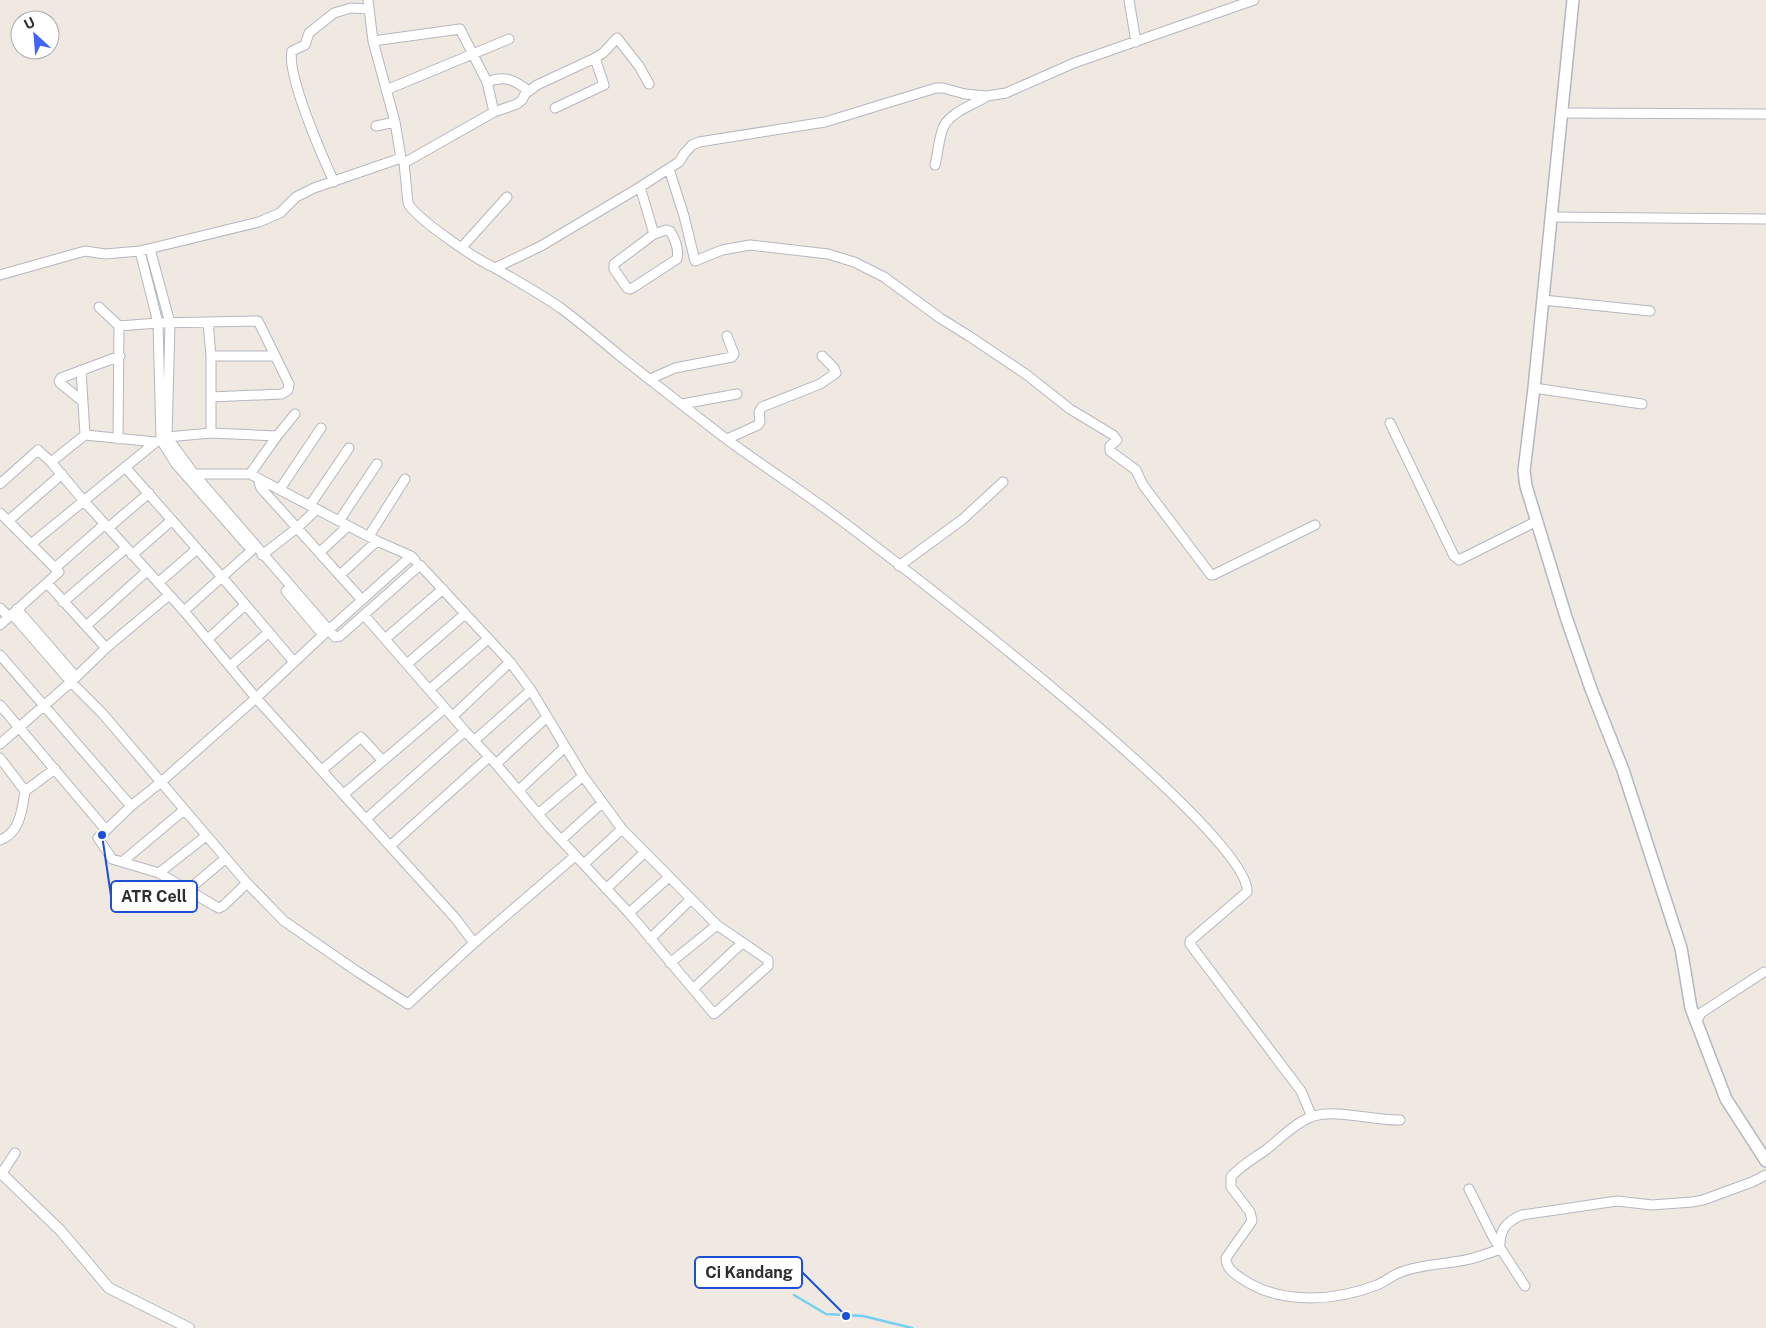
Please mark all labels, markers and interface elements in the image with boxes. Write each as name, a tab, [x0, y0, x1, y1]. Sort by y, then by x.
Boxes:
north arrow	[10, 10, 60, 60]
text: U	[21, 14, 37, 33]
callout: ATR Cell	[111, 881, 197, 912]
text: ATR Cell	[121, 887, 187, 906]
callout: Ci Kandang	[695, 1257, 802, 1288]
text: Ci Kandang	[705, 1263, 793, 1282]

